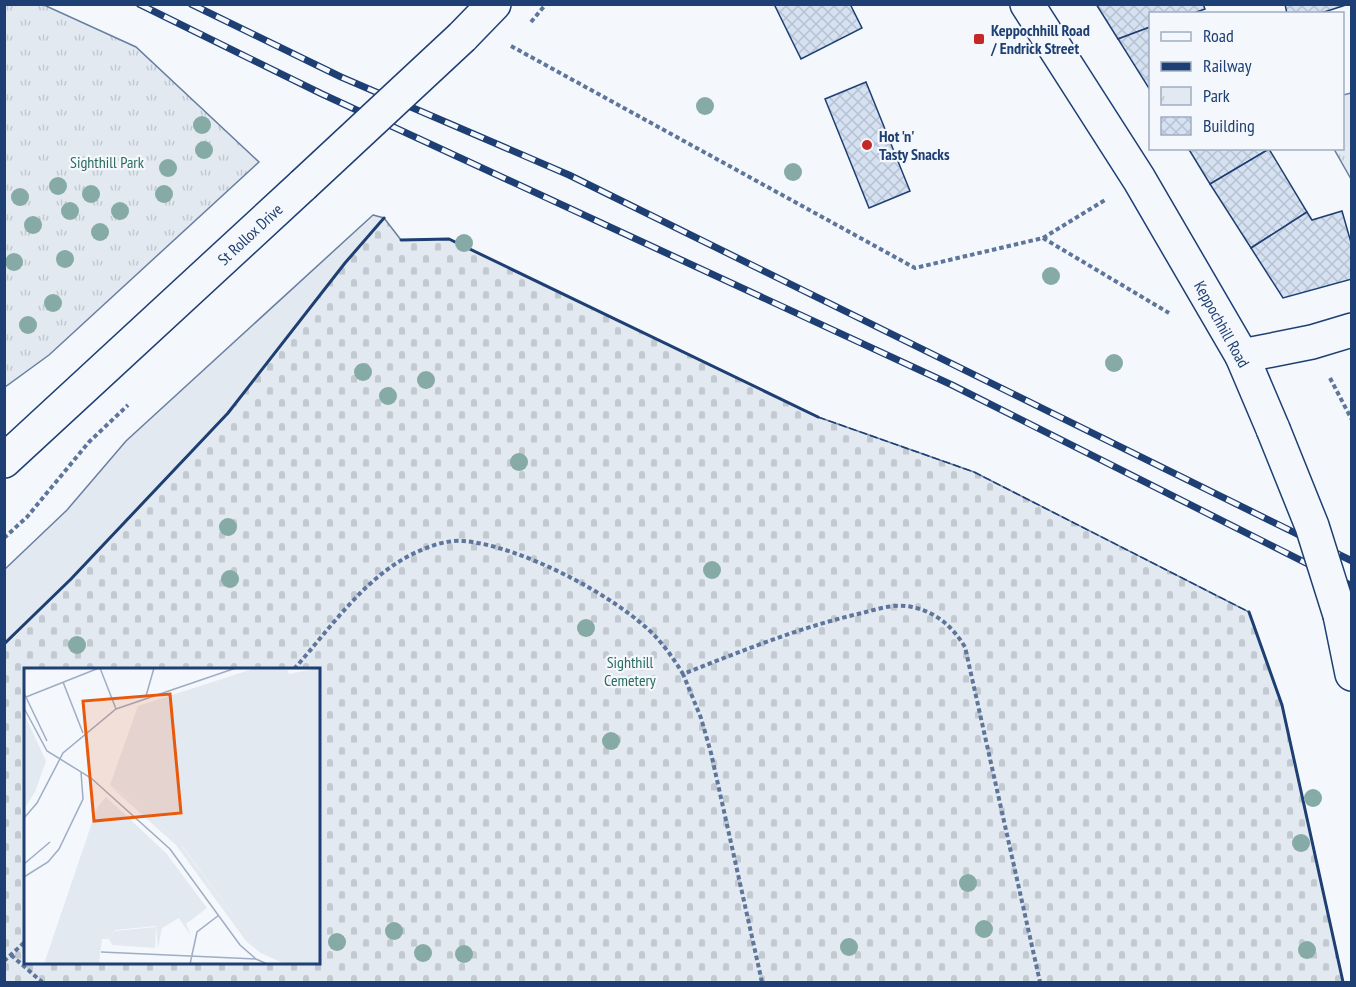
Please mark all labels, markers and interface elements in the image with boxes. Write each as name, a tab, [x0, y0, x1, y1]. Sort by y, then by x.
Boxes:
legend	[1149, 12, 1344, 150]
place label: Keppochhill Road / Endrick Street	[990, 20, 1090, 58]
text: Road	[1203, 24, 1234, 47]
marker: Keppochhill Road / Endrick Street	[972, 32, 986, 46]
text: Railway	[1203, 54, 1252, 77]
text: Park	[1203, 84, 1230, 107]
text: Building	[1203, 114, 1255, 137]
place label: Hot 'n' Tasty Snacks	[879, 126, 950, 164]
marker: Hot 'n' Tasty Snacks	[860, 138, 874, 152]
park label: Sighthill Park	[70, 152, 145, 172]
street label: St Rollox Drive	[213, 199, 287, 269]
street label: Keppochhill Road	[1190, 277, 1254, 371]
park label: Sighthill Cemetery	[604, 652, 656, 690]
inset map	[24, 668, 320, 963]

